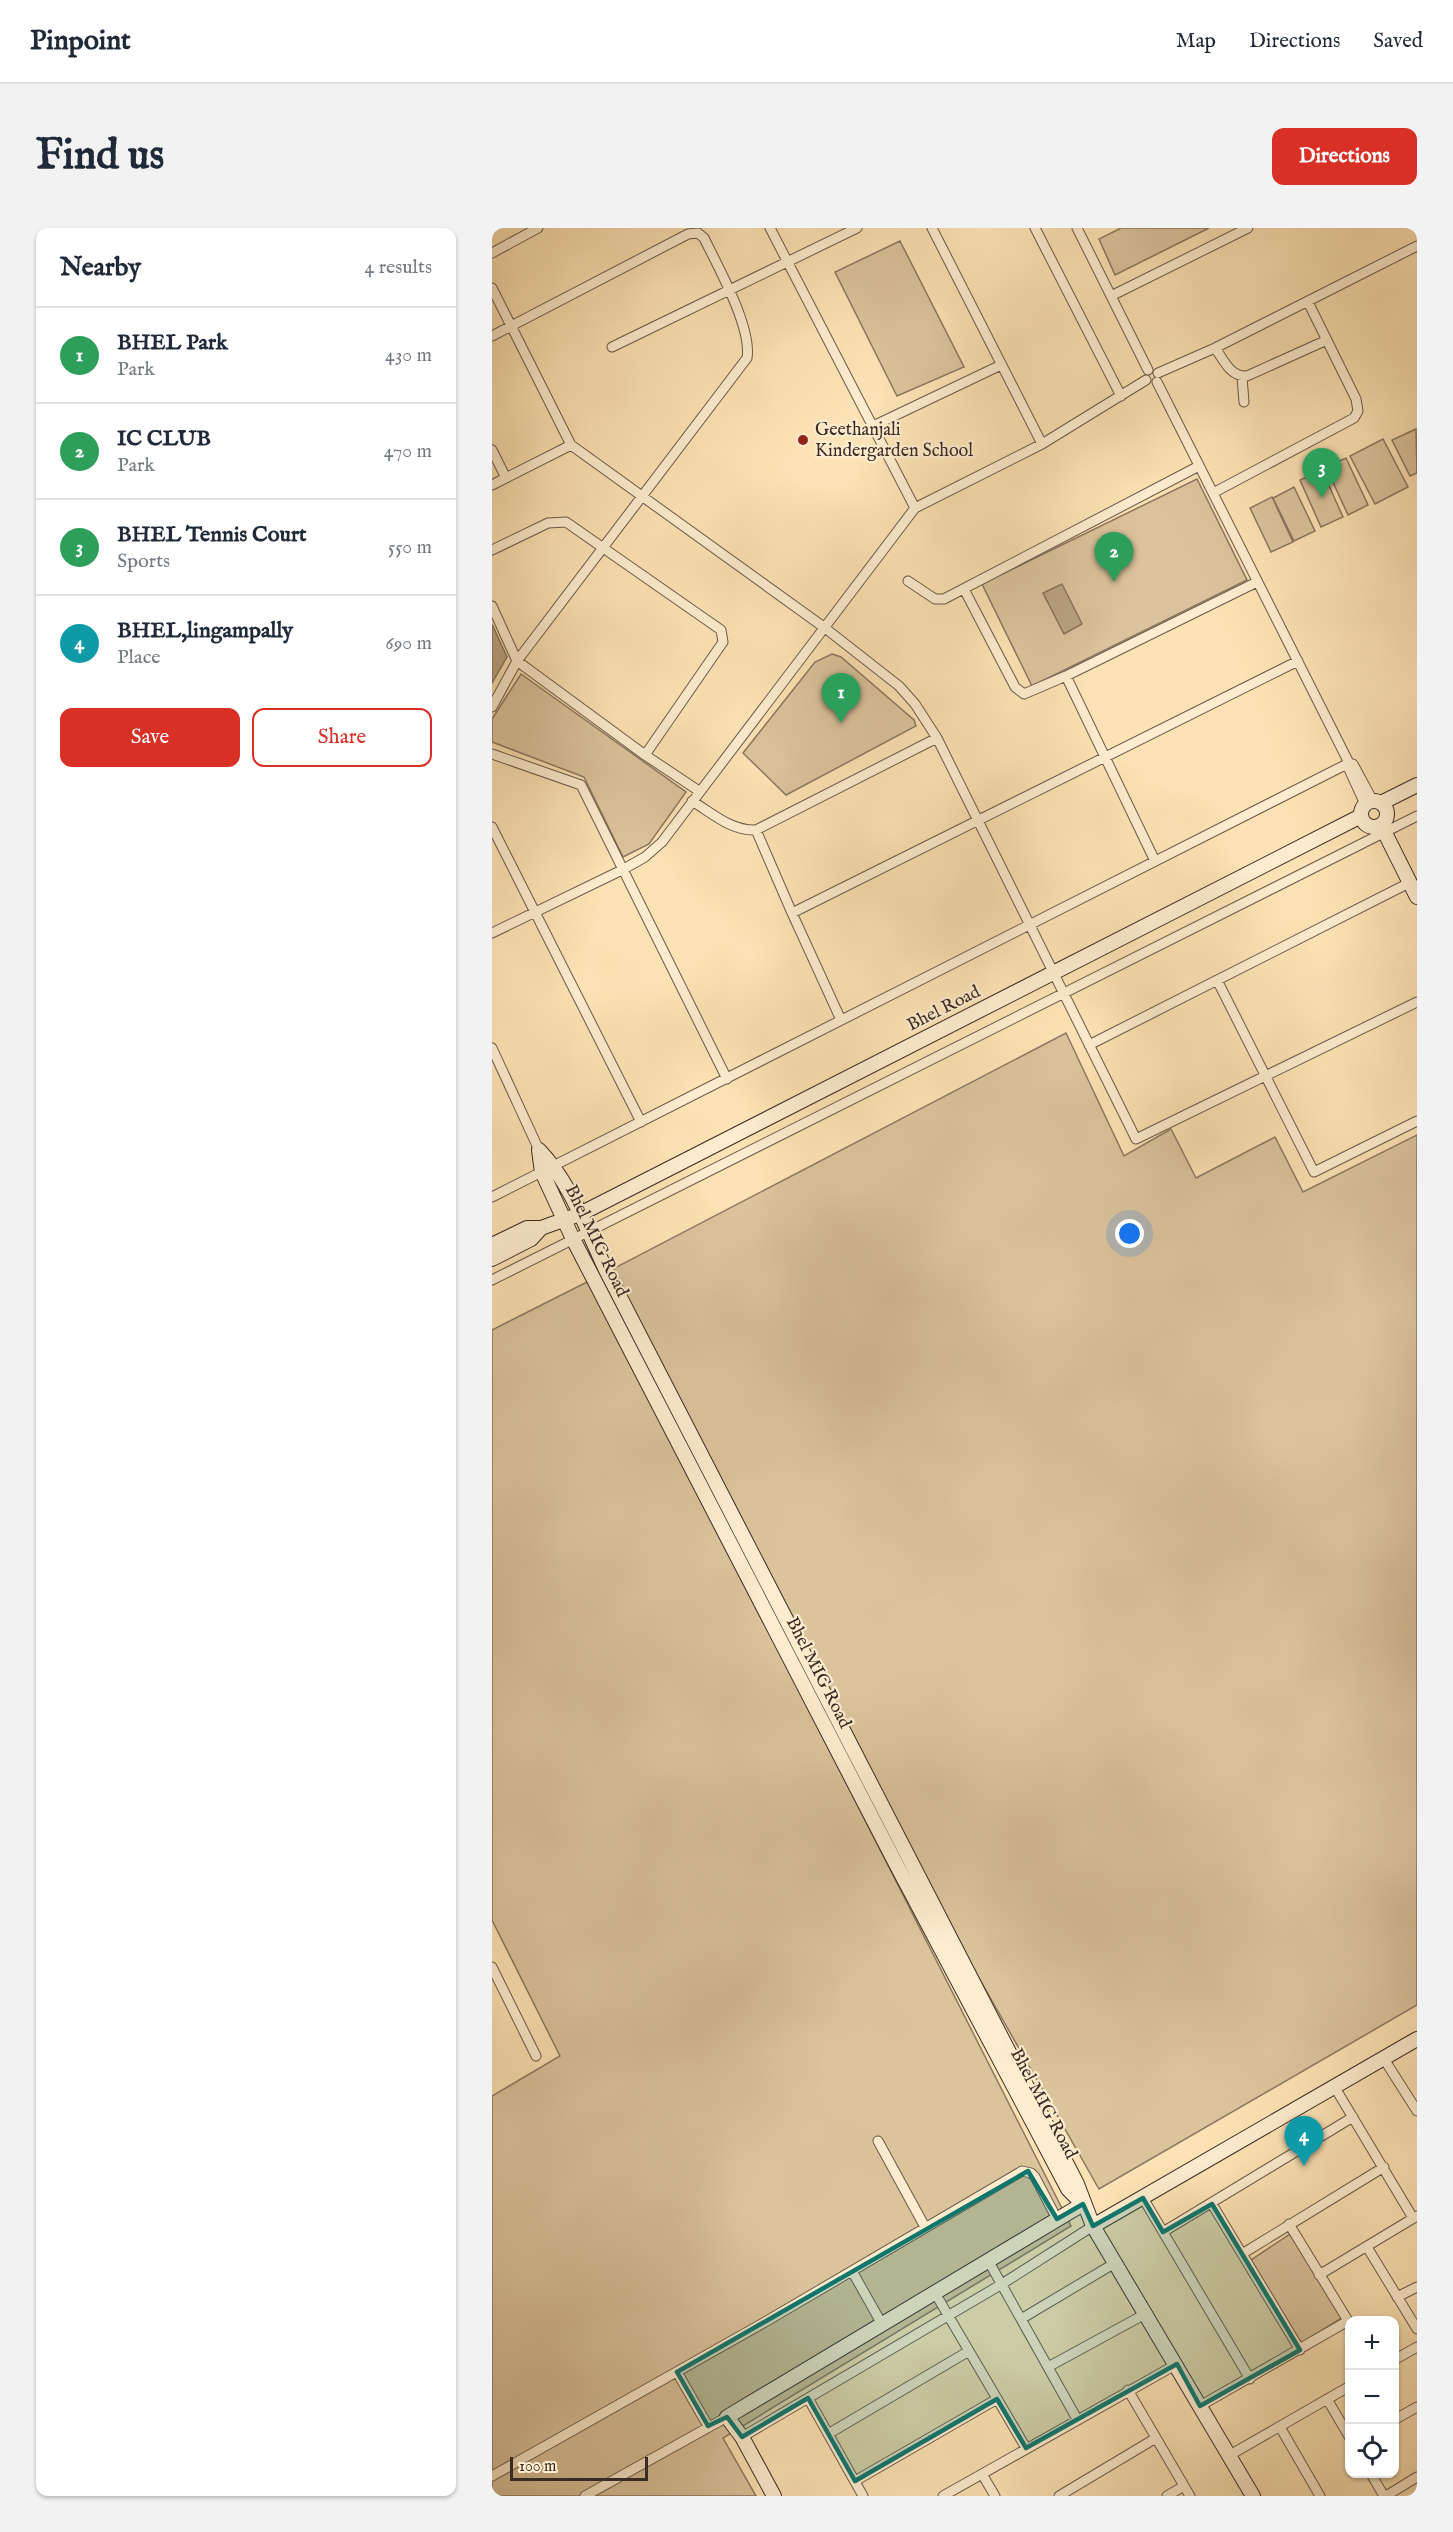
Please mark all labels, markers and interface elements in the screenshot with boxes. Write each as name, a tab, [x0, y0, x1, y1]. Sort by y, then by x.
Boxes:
text: Pinpoint	[30, 24, 131, 59]
text: Map	[1176, 28, 1216, 55]
text: Directions	[1249, 28, 1340, 55]
text: Saved	[1373, 28, 1423, 55]
button: Directions	[1272, 128, 1417, 185]
text: Find us	[36, 130, 164, 183]
text: Nearby	[60, 251, 141, 284]
text: 4 results	[365, 255, 432, 280]
text: BHEL Park	[117, 329, 228, 357]
text: 1	[76, 343, 83, 368]
text: 430 m	[385, 343, 432, 368]
text: Park	[117, 357, 155, 382]
place label: Geethanjali Kindergarden School	[815, 419, 973, 463]
text: IC CLUB	[117, 425, 211, 453]
marker: Geethanjali Kindergarden School	[796, 433, 810, 447]
text: 2	[75, 439, 84, 464]
text: 470 m	[384, 439, 432, 464]
pin: 3	[1302, 448, 1342, 498]
text: Park	[117, 453, 155, 478]
text: BHEL Tennis Court	[117, 521, 307, 549]
pin: 2	[1094, 532, 1134, 582]
text: 3	[76, 535, 83, 560]
text: 550 m	[388, 535, 432, 560]
text: Sports	[117, 549, 170, 574]
text: BHEL,lingampally	[117, 617, 293, 645]
text: 4	[75, 631, 84, 656]
text: 690 m	[385, 631, 432, 656]
text: Place	[117, 645, 160, 670]
pin: 1	[822, 674, 860, 723]
button: Save	[60, 708, 240, 767]
button: Share	[252, 708, 432, 767]
street label: Bhel Road	[903, 981, 985, 1037]
street label: Bhel MIG Road	[559, 1181, 633, 1301]
your location	[1115, 1219, 1144, 1248]
street label: Bhel MIG Road	[780, 1613, 856, 1733]
street label: Bhel MIG Road	[1004, 2045, 1082, 2164]
pin: 4	[1284, 2116, 1324, 2166]
map controls	[1345, 2316, 1399, 2478]
button: +	[1345, 2316, 1399, 2370]
button: −	[1345, 2370, 1399, 2424]
button: locate	[1345, 2424, 1399, 2478]
scale bar	[510, 2454, 648, 2482]
text: 100 m	[519, 2457, 556, 2477]

